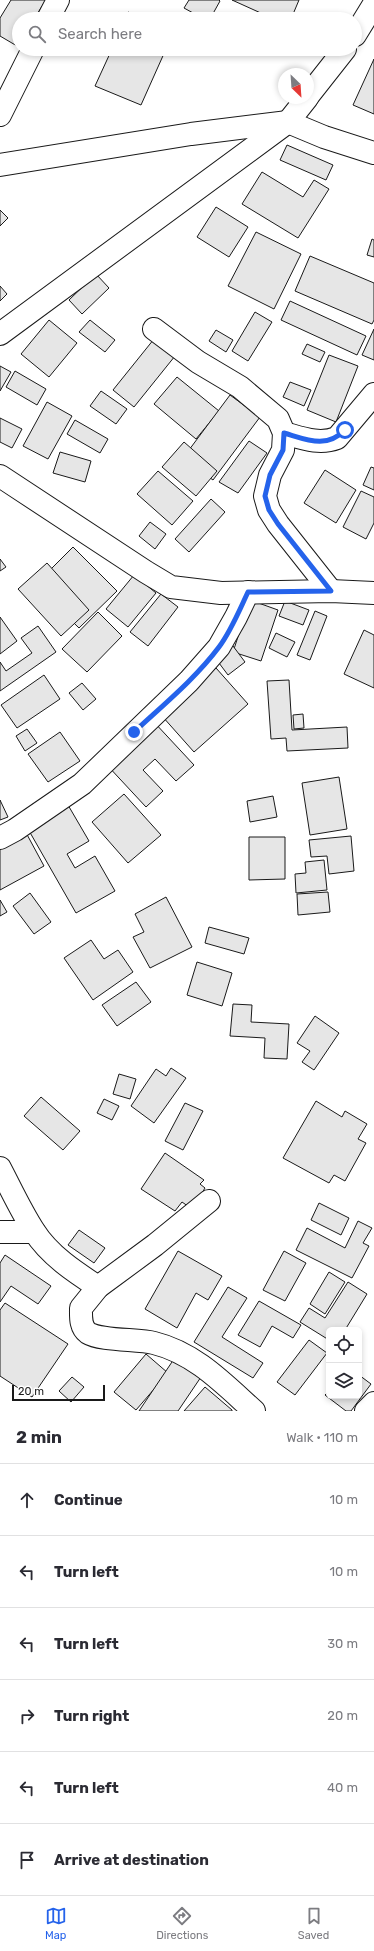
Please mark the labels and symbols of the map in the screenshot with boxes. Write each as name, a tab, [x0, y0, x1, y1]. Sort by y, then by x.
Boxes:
north arrow	[278, 68, 314, 104]
route start	[336, 421, 354, 439]
route end	[125, 723, 143, 741]
scale bar	[12, 1383, 105, 1402]

